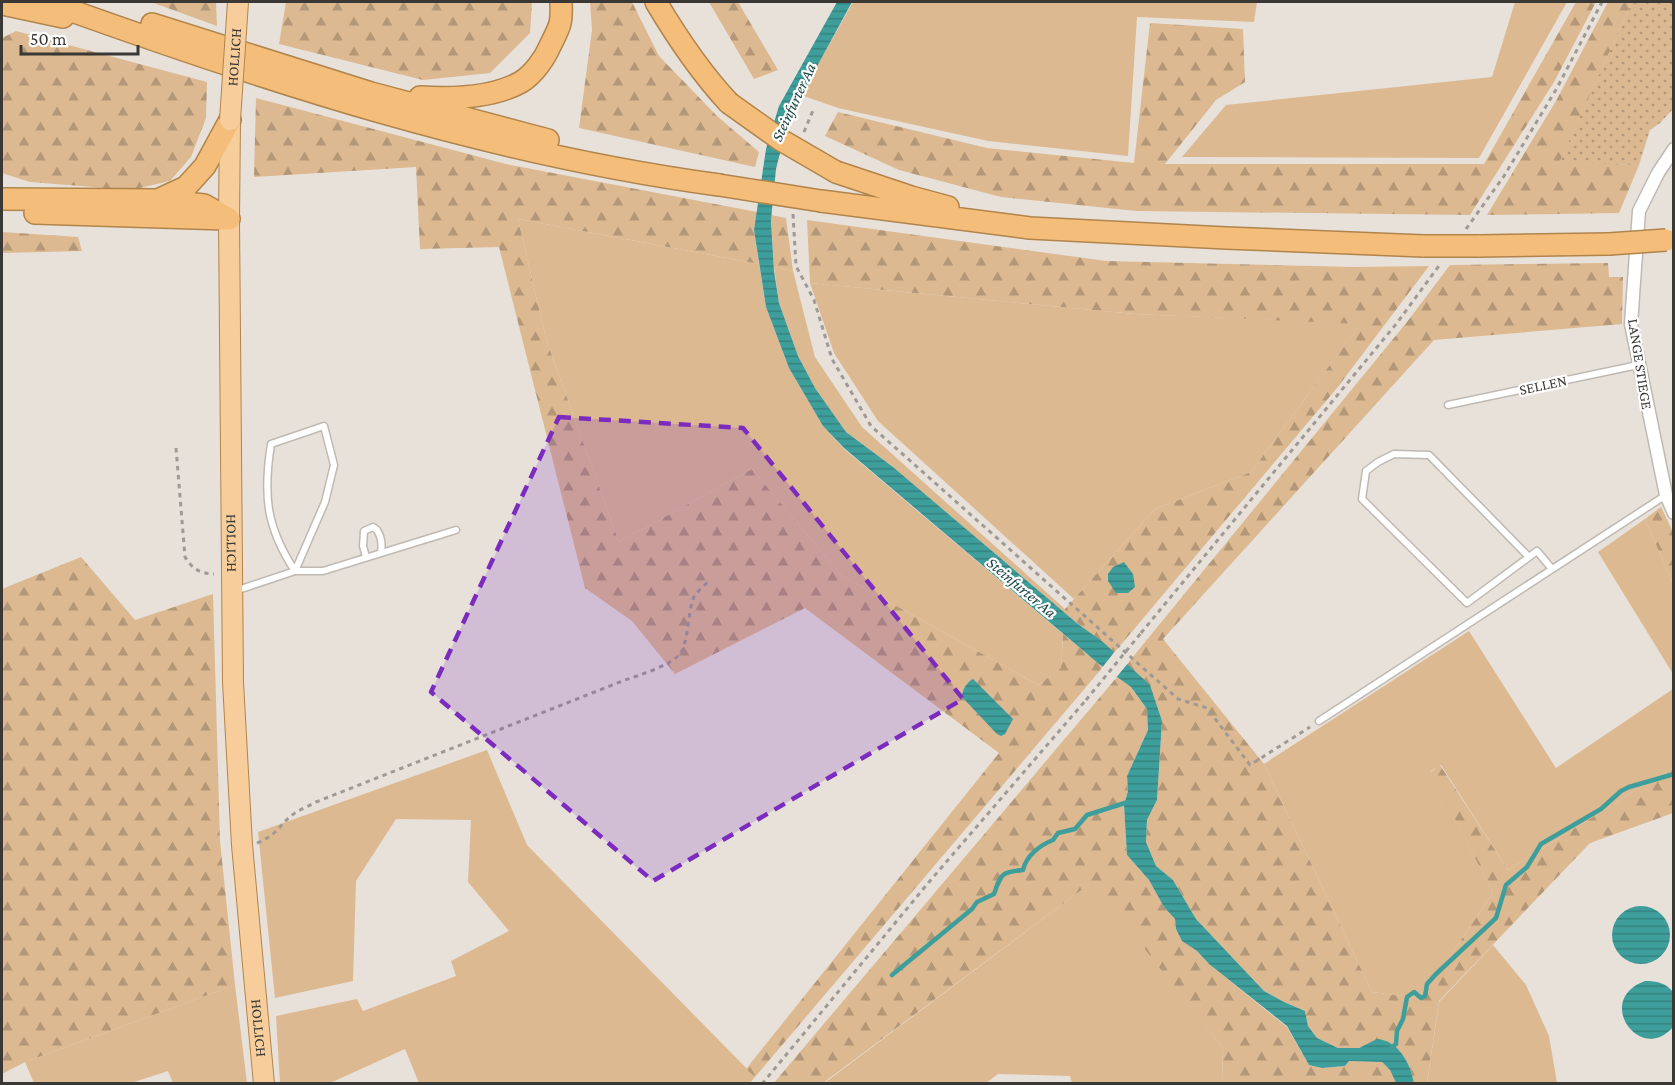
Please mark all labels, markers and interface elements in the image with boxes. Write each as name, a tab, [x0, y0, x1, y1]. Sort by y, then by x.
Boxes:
scale bar	[21, 18, 138, 56]
street label: HOLLICH	[224, 27, 244, 87]
text: 50 m	[30, 29, 67, 49]
water label: Steinfurter Aa	[768, 60, 820, 144]
street label: LANGE STIEGE	[1625, 317, 1655, 411]
street label: SELLEN	[1518, 372, 1568, 398]
street label: HOLLICH	[224, 514, 240, 572]
water label: Steinfurter Aa	[983, 554, 1060, 622]
street label: HOLLICH	[248, 998, 269, 1058]

